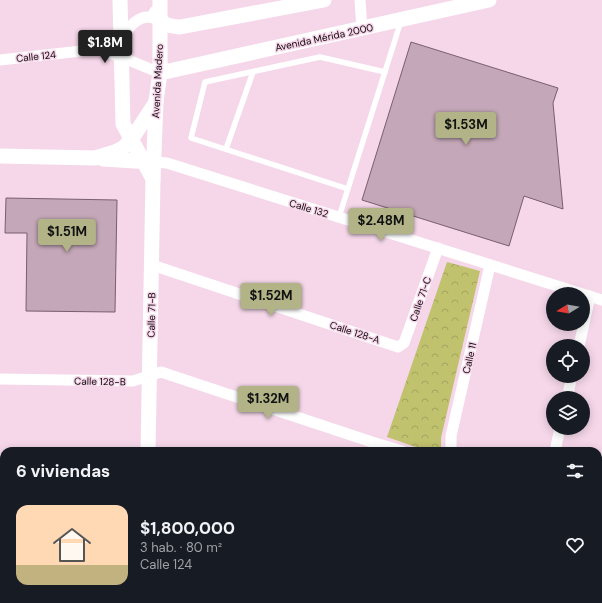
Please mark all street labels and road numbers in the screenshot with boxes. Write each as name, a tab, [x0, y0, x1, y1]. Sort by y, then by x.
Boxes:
street label: Avenida Mérida 2000	[274, 21, 375, 54]
street label: Avenida Madero	[149, 43, 166, 119]
street label: Calle 124	[15, 48, 57, 65]
street label: Calle 132	[288, 196, 330, 221]
street label: Calle 71-C	[407, 275, 434, 323]
street label: Calle 71-B	[145, 292, 158, 338]
street label: Calle 128-A	[328, 318, 382, 347]
street label: Calle 11	[460, 341, 479, 375]
street label: Calle 128-B	[74, 375, 126, 388]

